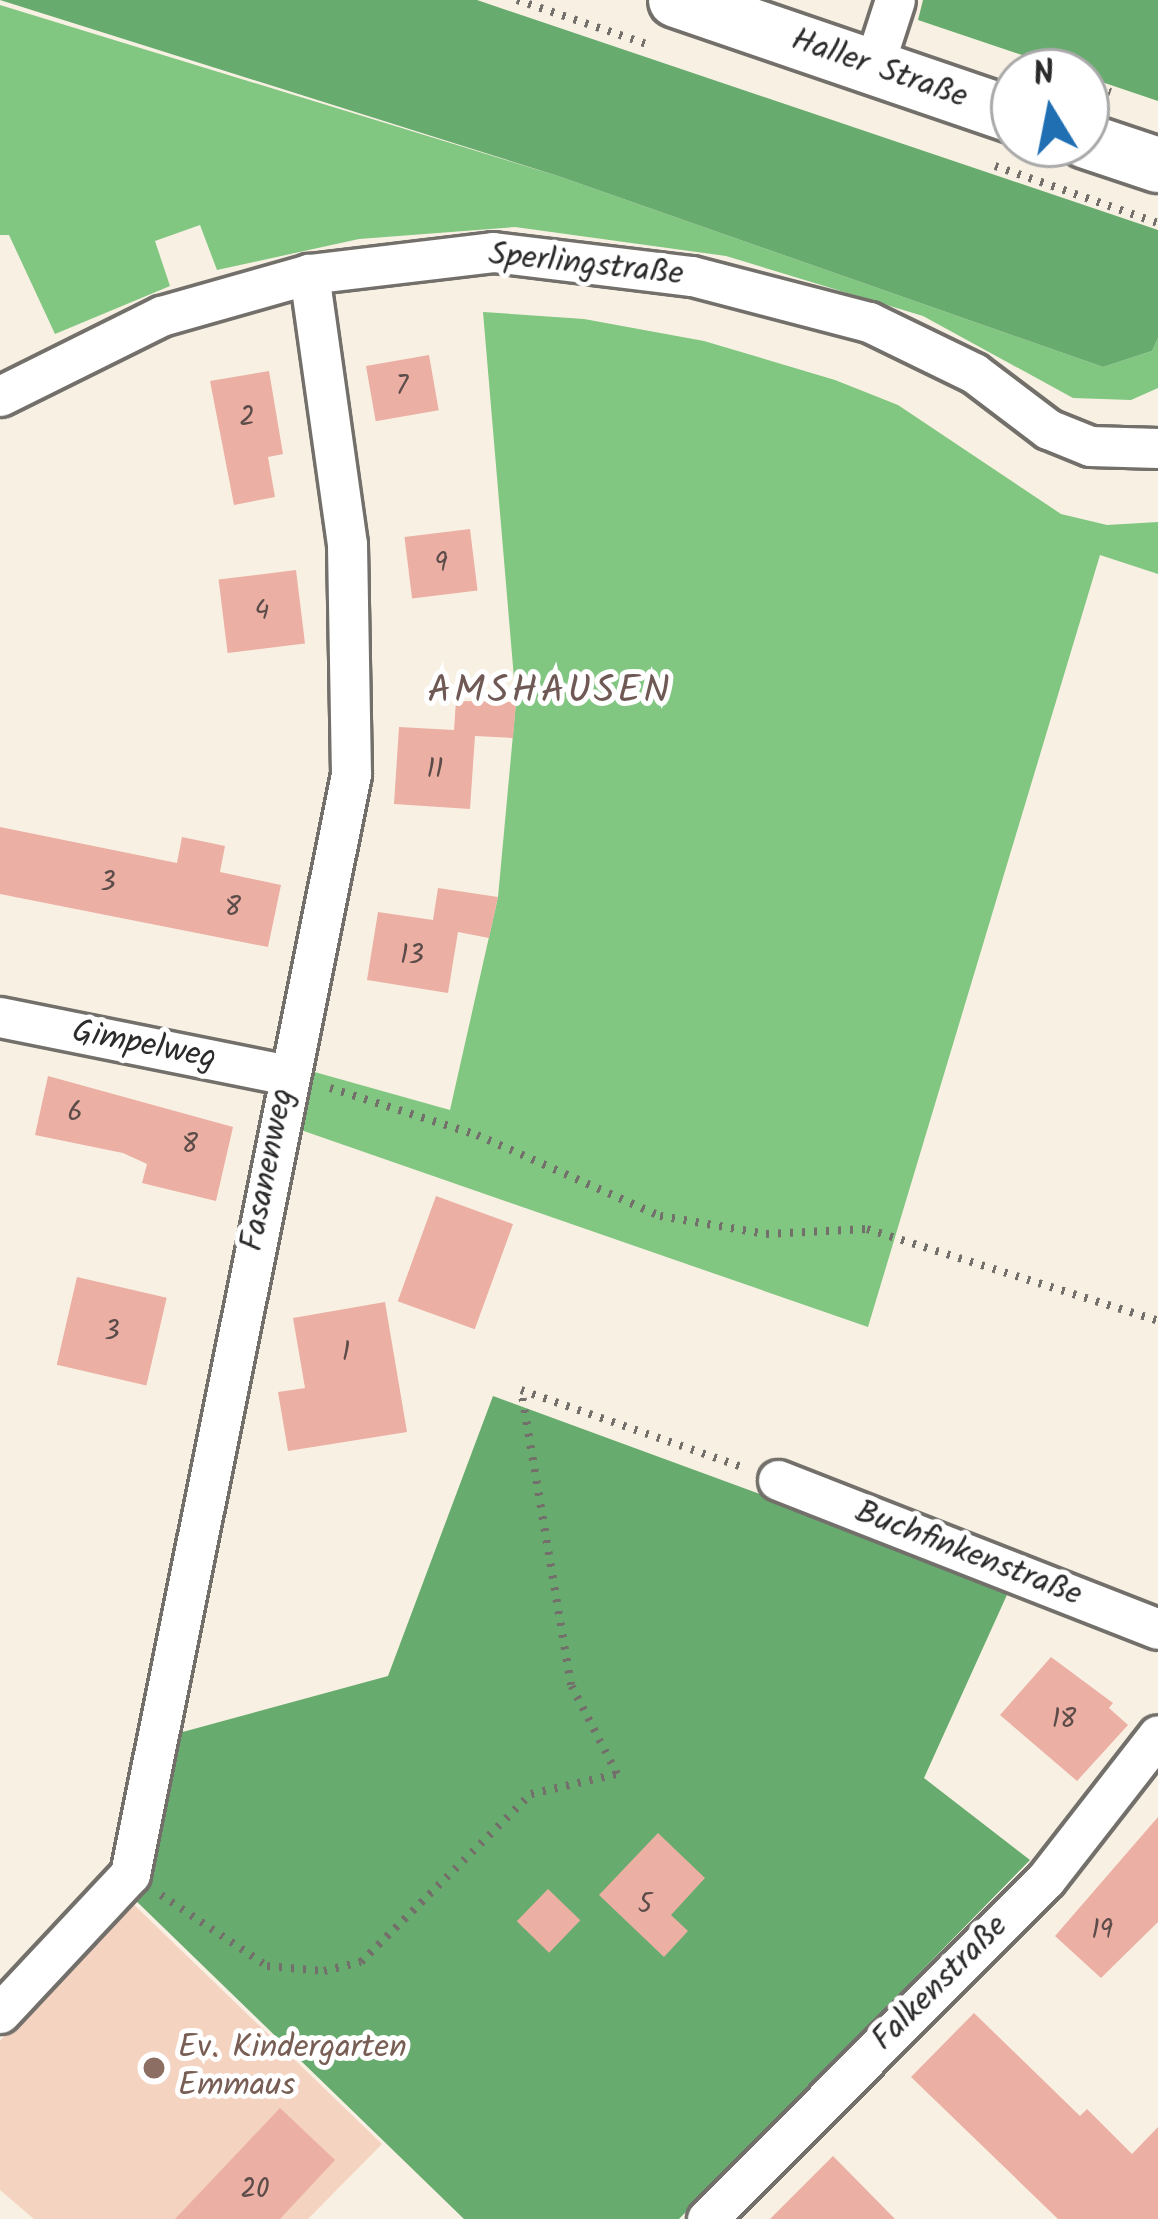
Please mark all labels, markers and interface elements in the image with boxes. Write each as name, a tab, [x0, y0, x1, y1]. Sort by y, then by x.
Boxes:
street label: Haller Straße	[786, 21, 972, 119]
text: N	[1029, 47, 1059, 103]
north arrow	[990, 48, 1110, 168]
street label: Sperlingstraße	[487, 236, 685, 296]
house number: 7	[396, 371, 408, 403]
house number: 2	[239, 402, 255, 434]
house number: 9	[434, 548, 448, 580]
house number: 4	[255, 596, 269, 628]
district label: AMSHAUSEN	[427, 669, 673, 715]
house number: 11	[427, 754, 443, 786]
house number: 3	[100, 867, 116, 899]
house number: 8	[225, 892, 241, 924]
house number: 13	[400, 940, 424, 972]
street label: Gimpelweg	[69, 1013, 219, 1079]
street label: Fasanenweg	[234, 1085, 304, 1255]
house number: 6	[67, 1097, 83, 1129]
house number: 8	[182, 1129, 198, 1161]
house number: 3	[104, 1316, 120, 1348]
house number: 1	[342, 1337, 350, 1369]
street label: Buchfinkenstraße	[849, 1494, 1087, 1616]
house number: 18	[1052, 1704, 1076, 1736]
house number: 5	[638, 1889, 652, 1921]
street label: Falkenstraße	[865, 1908, 1017, 2060]
house number: 19	[1091, 1915, 1113, 1947]
place label: Ev. Kindergarten Emmaus	[178, 2029, 407, 2107]
marker: Ev. Kindergarten Emmaus	[141, 2055, 167, 2081]
house number: 20	[240, 2174, 270, 2206]

